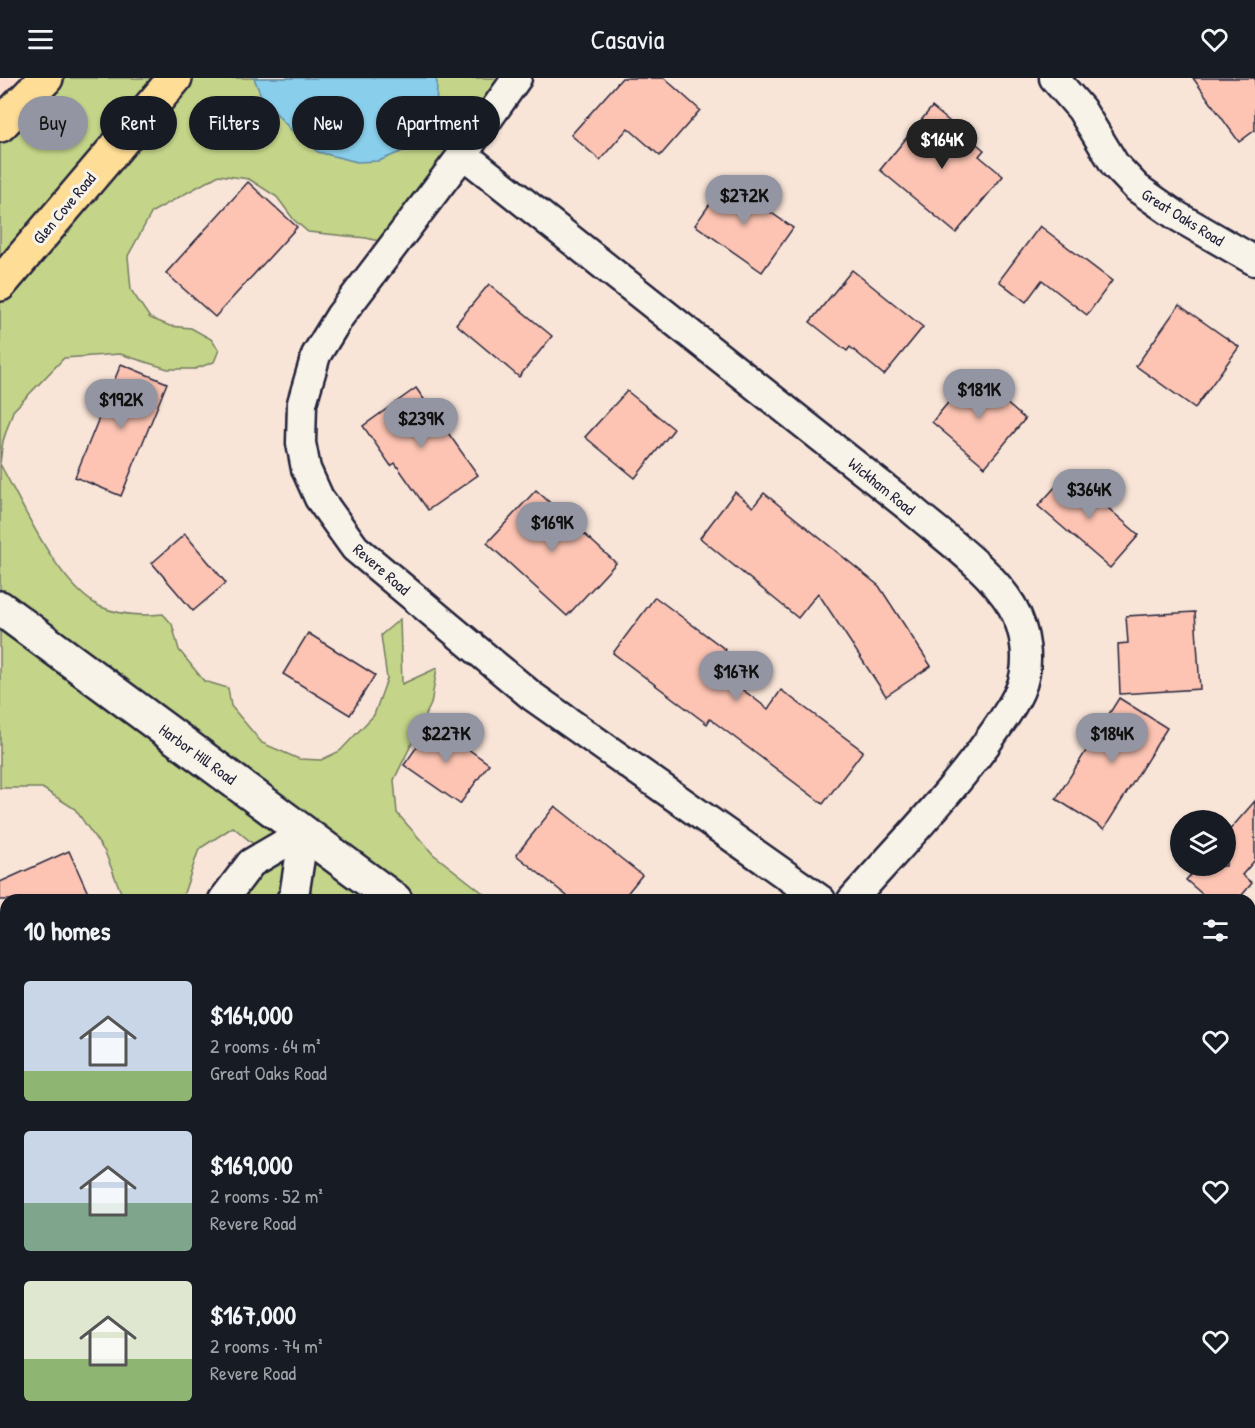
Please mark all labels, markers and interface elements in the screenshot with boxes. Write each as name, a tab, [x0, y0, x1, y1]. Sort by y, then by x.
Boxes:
text: Casavia	[591, 21, 664, 57]
icon: menu	[24, 23, 57, 56]
icon: heart	[1198, 23, 1231, 56]
chip: Buy	[18, 96, 88, 150]
chip: Rent	[100, 96, 177, 150]
chip: Filters	[189, 96, 280, 150]
chip: New	[292, 96, 364, 150]
chip: Apartment	[376, 96, 500, 150]
pin: $164K	[900, 119, 984, 170]
text: $164K	[920, 125, 964, 152]
street label: Glen Cove Road	[28, 168, 100, 248]
pin: $272K	[702, 175, 786, 226]
text: $272K	[719, 181, 769, 208]
street label: Great Oaks Road	[1138, 183, 1228, 251]
pin: $181K	[937, 369, 1021, 420]
text: $181K	[957, 375, 1001, 402]
pin: $192K	[79, 379, 163, 430]
text: $192K	[99, 385, 143, 412]
pin: $239K	[379, 398, 463, 449]
text: $239K	[398, 404, 444, 431]
street label: Wickham Road	[844, 452, 920, 520]
pin: $364K	[1047, 469, 1131, 520]
text: $364K	[1066, 475, 1112, 502]
pin: $169K	[510, 502, 594, 553]
text: $169K	[530, 508, 574, 535]
street label: Revere Road	[349, 538, 415, 600]
pin: $167K	[694, 651, 778, 702]
text: $167K	[713, 657, 759, 684]
pin: $227K	[404, 713, 488, 764]
pin: $184K	[1070, 713, 1154, 764]
street label: Harbor Hill Road	[155, 718, 241, 790]
text: $227K	[421, 719, 471, 746]
text: $184K	[1090, 719, 1134, 746]
map controls	[1170, 810, 1236, 876]
button: layers	[1170, 810, 1236, 876]
text: 10 homes	[24, 913, 111, 948]
icon: filters	[1199, 914, 1232, 947]
text: $164,000	[210, 997, 293, 1032]
icon: home	[72, 1005, 144, 1077]
icon: heart	[1199, 1025, 1232, 1058]
text: 2 rooms · 64 m²	[210, 1032, 321, 1059]
text: Great Oaks Road	[210, 1059, 327, 1086]
text: $169,000	[210, 1147, 293, 1182]
icon: home	[72, 1155, 144, 1227]
icon: heart	[1199, 1175, 1232, 1208]
text: 2 rooms · 52 m²	[210, 1182, 323, 1209]
text: Revere Road	[210, 1209, 296, 1236]
text: $167,000	[210, 1297, 296, 1332]
icon: home	[72, 1305, 144, 1377]
icon: heart	[1199, 1325, 1232, 1358]
text: 2 rooms · 74 m²	[210, 1332, 322, 1359]
text: Revere Road	[210, 1359, 296, 1386]

